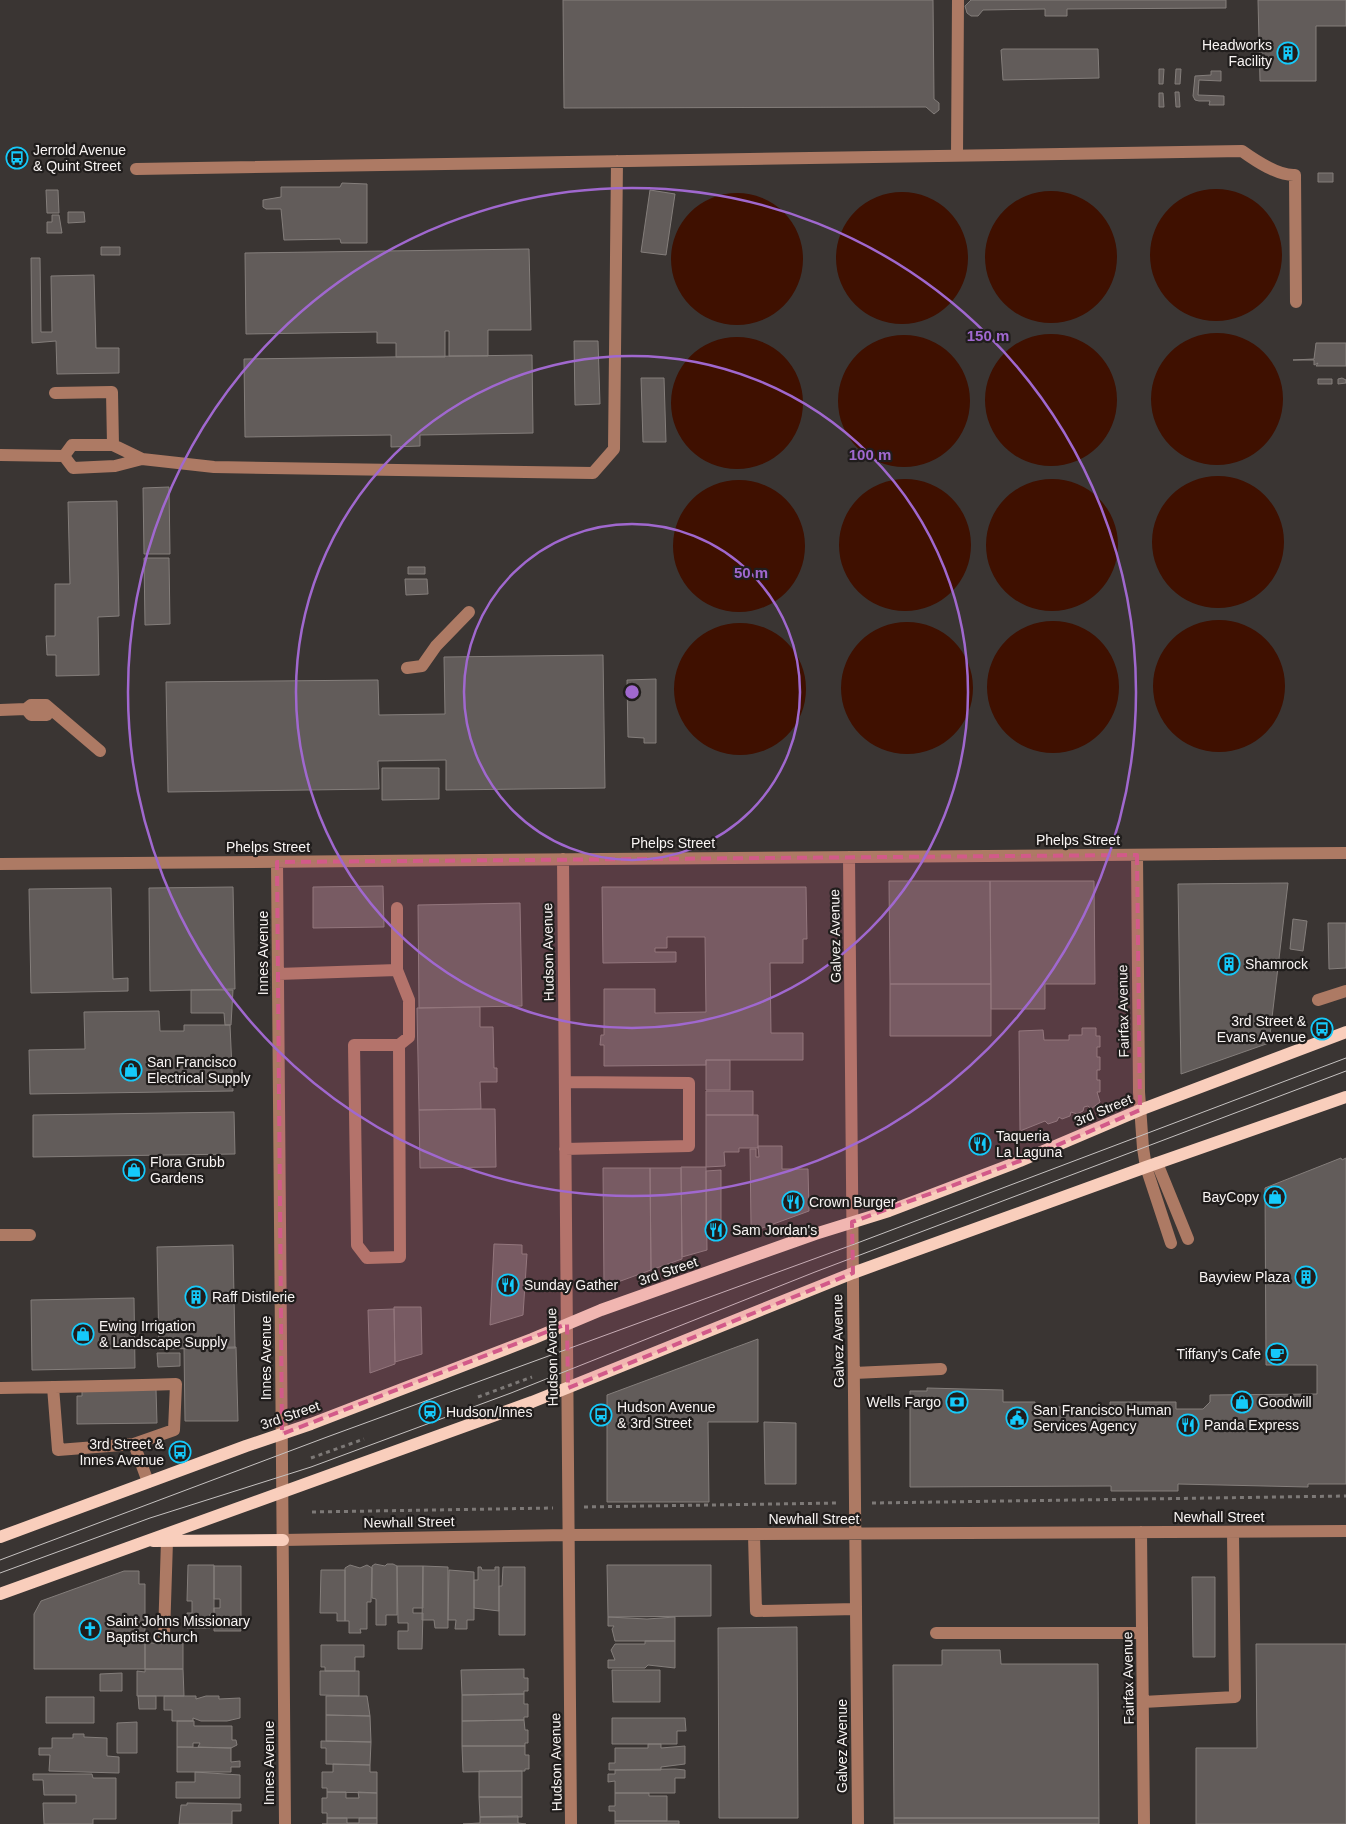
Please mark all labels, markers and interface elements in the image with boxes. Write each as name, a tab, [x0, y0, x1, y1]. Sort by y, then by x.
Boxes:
place label: Headworks Facility	[1202, 37, 1272, 69]
building icon: Headworks Facility	[1276, 41, 1300, 65]
place label: Jerrold Avenue & Quint Street	[33, 142, 126, 174]
bus stop icon: Jerrold Avenue & Quint Street	[5, 146, 29, 170]
text: 150 m	[967, 327, 1009, 344]
text: 100 m	[849, 446, 891, 463]
text: 50 m	[734, 564, 768, 581]
centre of rings	[623, 683, 641, 701]
street label: Phelps Street	[1036, 832, 1120, 848]
street label: Phelps Street	[631, 835, 715, 851]
street label: Phelps Street	[226, 839, 310, 855]
street label: Galvez Avenue	[826, 889, 844, 983]
street label: Hudson Avenue	[539, 902, 557, 1001]
street label: Innes Avenue	[255, 910, 271, 995]
building icon: Shamrock	[1217, 952, 1241, 976]
place label: Shamrock	[1245, 956, 1309, 972]
street label: Fairfax Avenue	[1114, 964, 1132, 1058]
place label: 3rd Street & Evans Avenue	[1217, 1013, 1307, 1045]
bus stop icon: 3rd Street & Evans Avenue	[1310, 1017, 1334, 1041]
place label: San Francisco Electrical Supply	[147, 1054, 251, 1086]
shop icon: San Francisco Electrical Supply	[119, 1058, 143, 1082]
street label: 3rd Street	[1072, 1091, 1135, 1129]
place label: Taqueria La Laguna	[996, 1128, 1062, 1160]
restaurant icon: Taqueria La Laguna	[968, 1132, 992, 1156]
place label: Flora Grubb Gardens	[150, 1154, 225, 1186]
shop icon: Flora Grubb Gardens	[122, 1158, 146, 1182]
shop icon: BayCopy	[1263, 1185, 1287, 1209]
place label: BayCopy	[1202, 1189, 1259, 1205]
restaurant icon: Crown Burger	[781, 1190, 805, 1214]
place label: Crown Burger	[809, 1194, 896, 1210]
restaurant icon: Sam Jordan's	[704, 1218, 728, 1242]
place label: Sam Jordan's	[732, 1222, 817, 1238]
street label: 3rd Street	[636, 1253, 700, 1289]
building icon: Bayview Plaza	[1294, 1265, 1318, 1289]
place label: Bayview Plaza	[1199, 1269, 1290, 1285]
restaurant icon: Sunday Gather	[496, 1273, 520, 1297]
place label: Sunday Gather	[524, 1277, 619, 1293]
building icon: Raff Distilerie	[184, 1285, 208, 1309]
place label: Raff Distilerie	[212, 1289, 295, 1305]
street label: Galvez Avenue	[829, 1294, 847, 1388]
street label: Hudson Avenue	[543, 1307, 561, 1406]
street label: Innes Avenue	[258, 1315, 274, 1400]
place label: Ewing Irrigation & Landscape Supply	[99, 1318, 227, 1350]
shop icon: Ewing Irrigation & Landscape Supply	[71, 1322, 95, 1346]
cafe icon: Tiffany's Cafe	[1265, 1342, 1289, 1366]
place label: Tiffany's Cafe	[1177, 1346, 1261, 1362]
bank icon: Wells Fargo	[945, 1390, 969, 1414]
shop icon: Goodwill	[1230, 1390, 1254, 1414]
place label: Wells Fargo	[867, 1394, 941, 1410]
place label: Goodwill	[1258, 1394, 1312, 1410]
street label: 3rd Street	[258, 1397, 322, 1433]
place label: Hudson Avenue & 3rd Street	[617, 1399, 716, 1431]
station icon: Hudson/Innes	[418, 1400, 442, 1424]
place label: San Francisco Human Services Agency	[1033, 1402, 1172, 1434]
bus stop icon: Hudson Avenue & 3rd Street	[589, 1403, 613, 1427]
place label: Hudson/Innes	[446, 1404, 532, 1420]
public building icon: San Francisco Human Services Agency	[1005, 1406, 1029, 1430]
restaurant icon: Panda Express	[1176, 1413, 1200, 1437]
place label: Panda Express	[1204, 1417, 1299, 1433]
place label: 3rd Street & Innes Avenue	[79, 1436, 165, 1468]
bus stop icon: 3rd Street & Innes Avenue	[168, 1440, 192, 1464]
street label: Newhall Street	[1173, 1509, 1265, 1525]
street label: Newhall Street	[768, 1511, 860, 1527]
street label: Newhall Street	[363, 1513, 455, 1531]
place label: Saint Johns Missionary Baptist Church	[106, 1613, 250, 1645]
church icon: Saint Johns Missionary Baptist Church	[78, 1617, 102, 1641]
street label: Fairfax Avenue	[1119, 1631, 1137, 1725]
street label: Galvez Avenue	[834, 1699, 850, 1793]
street label: Hudson Avenue	[547, 1712, 565, 1811]
street label: Innes Avenue	[261, 1720, 277, 1805]

